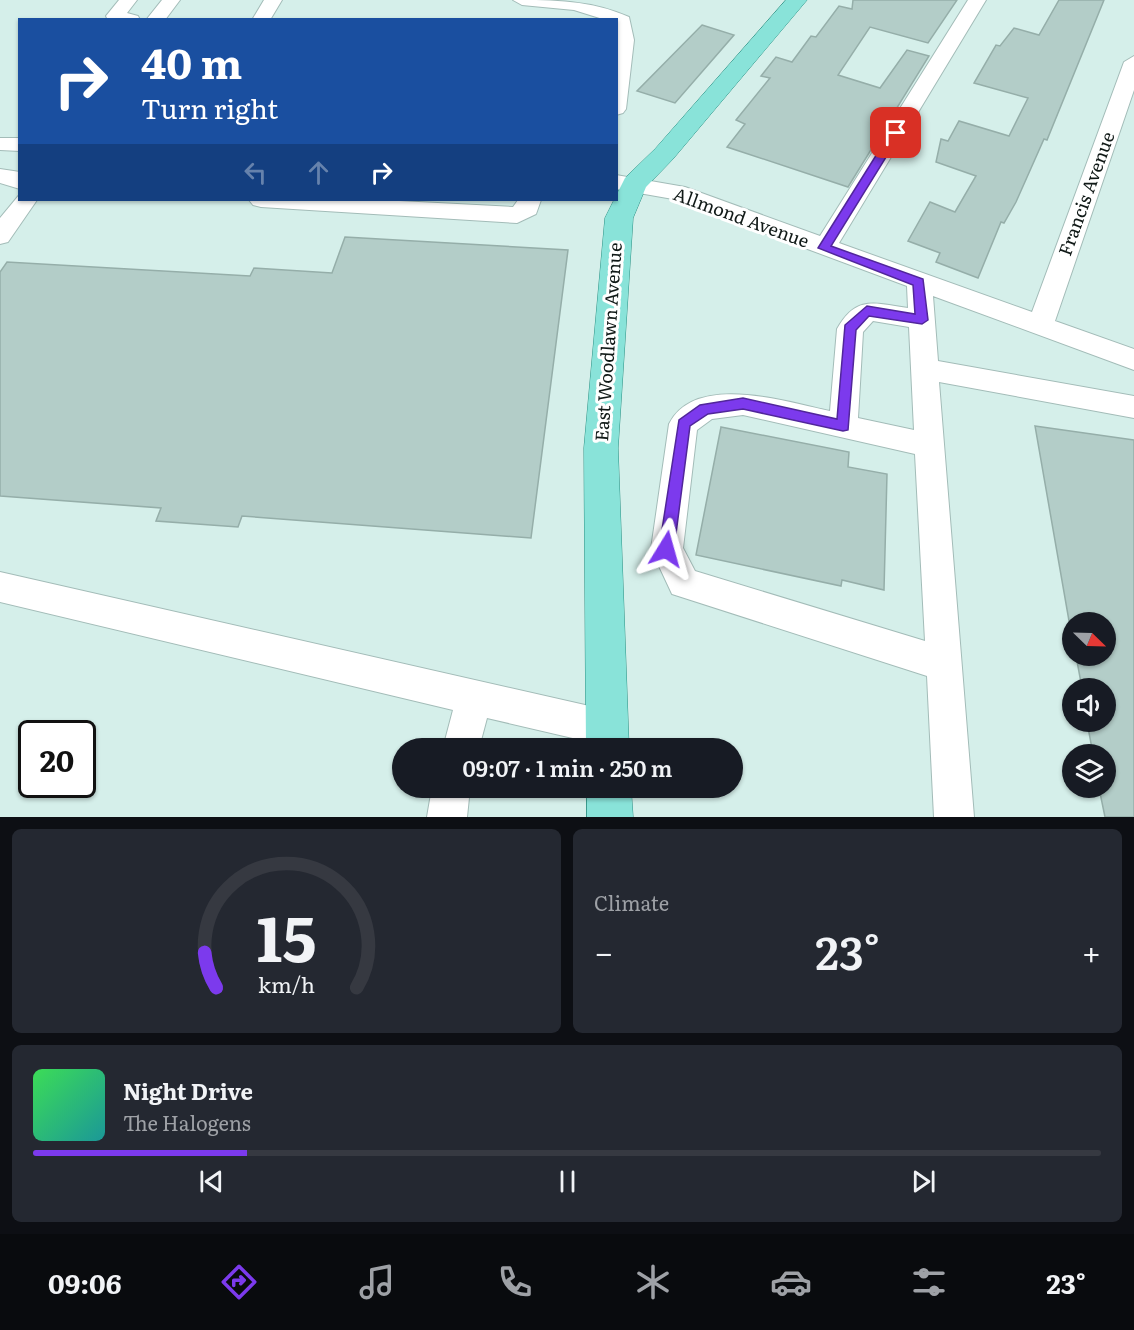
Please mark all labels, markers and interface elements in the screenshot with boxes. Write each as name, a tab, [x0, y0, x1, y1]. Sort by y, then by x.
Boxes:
text: 40 m	[141, 30, 242, 92]
icon: right	[42, 42, 120, 120]
text: Turn right	[141, 87, 278, 127]
pin	[870, 107, 921, 158]
icon: arrive	[879, 116, 912, 149]
street label: Francis Avenue	[1051, 128, 1121, 259]
icon: left	[239, 156, 272, 189]
icon: ahead	[302, 156, 335, 189]
icon: right	[365, 156, 398, 189]
street label: Allmond Avenue	[670, 180, 813, 254]
street label: East Woodlawn Avenue	[587, 242, 628, 442]
position arrow	[634, 517, 698, 581]
north arrow	[1062, 612, 1116, 666]
map controls	[1062, 612, 1116, 798]
button: sound	[1062, 678, 1116, 732]
speed limit sign: 20	[18, 720, 96, 798]
button: layers	[1062, 744, 1116, 798]
text: 09:07 · 1 min · 250 m	[463, 751, 672, 784]
text: Climate	[594, 887, 669, 917]
text: 15	[257, 889, 316, 981]
text: 23°	[815, 917, 880, 984]
text: −	[594, 926, 613, 975]
text: +	[1082, 926, 1101, 975]
text: km/h	[258, 968, 315, 1000]
text: Night Drive	[123, 1074, 253, 1107]
text: The Halogens	[123, 1107, 251, 1137]
icon: previous	[195, 1165, 228, 1198]
icon: pause	[551, 1165, 584, 1198]
icon: next	[907, 1165, 940, 1198]
icon: directions	[218, 1261, 260, 1303]
icon: music	[356, 1261, 398, 1303]
icon: phone	[494, 1261, 536, 1303]
icon: climate	[632, 1261, 674, 1303]
icon: car	[770, 1261, 812, 1303]
icon: filters	[908, 1261, 950, 1303]
text: 09:06	[48, 1262, 122, 1302]
text: 23°	[1046, 1262, 1086, 1302]

